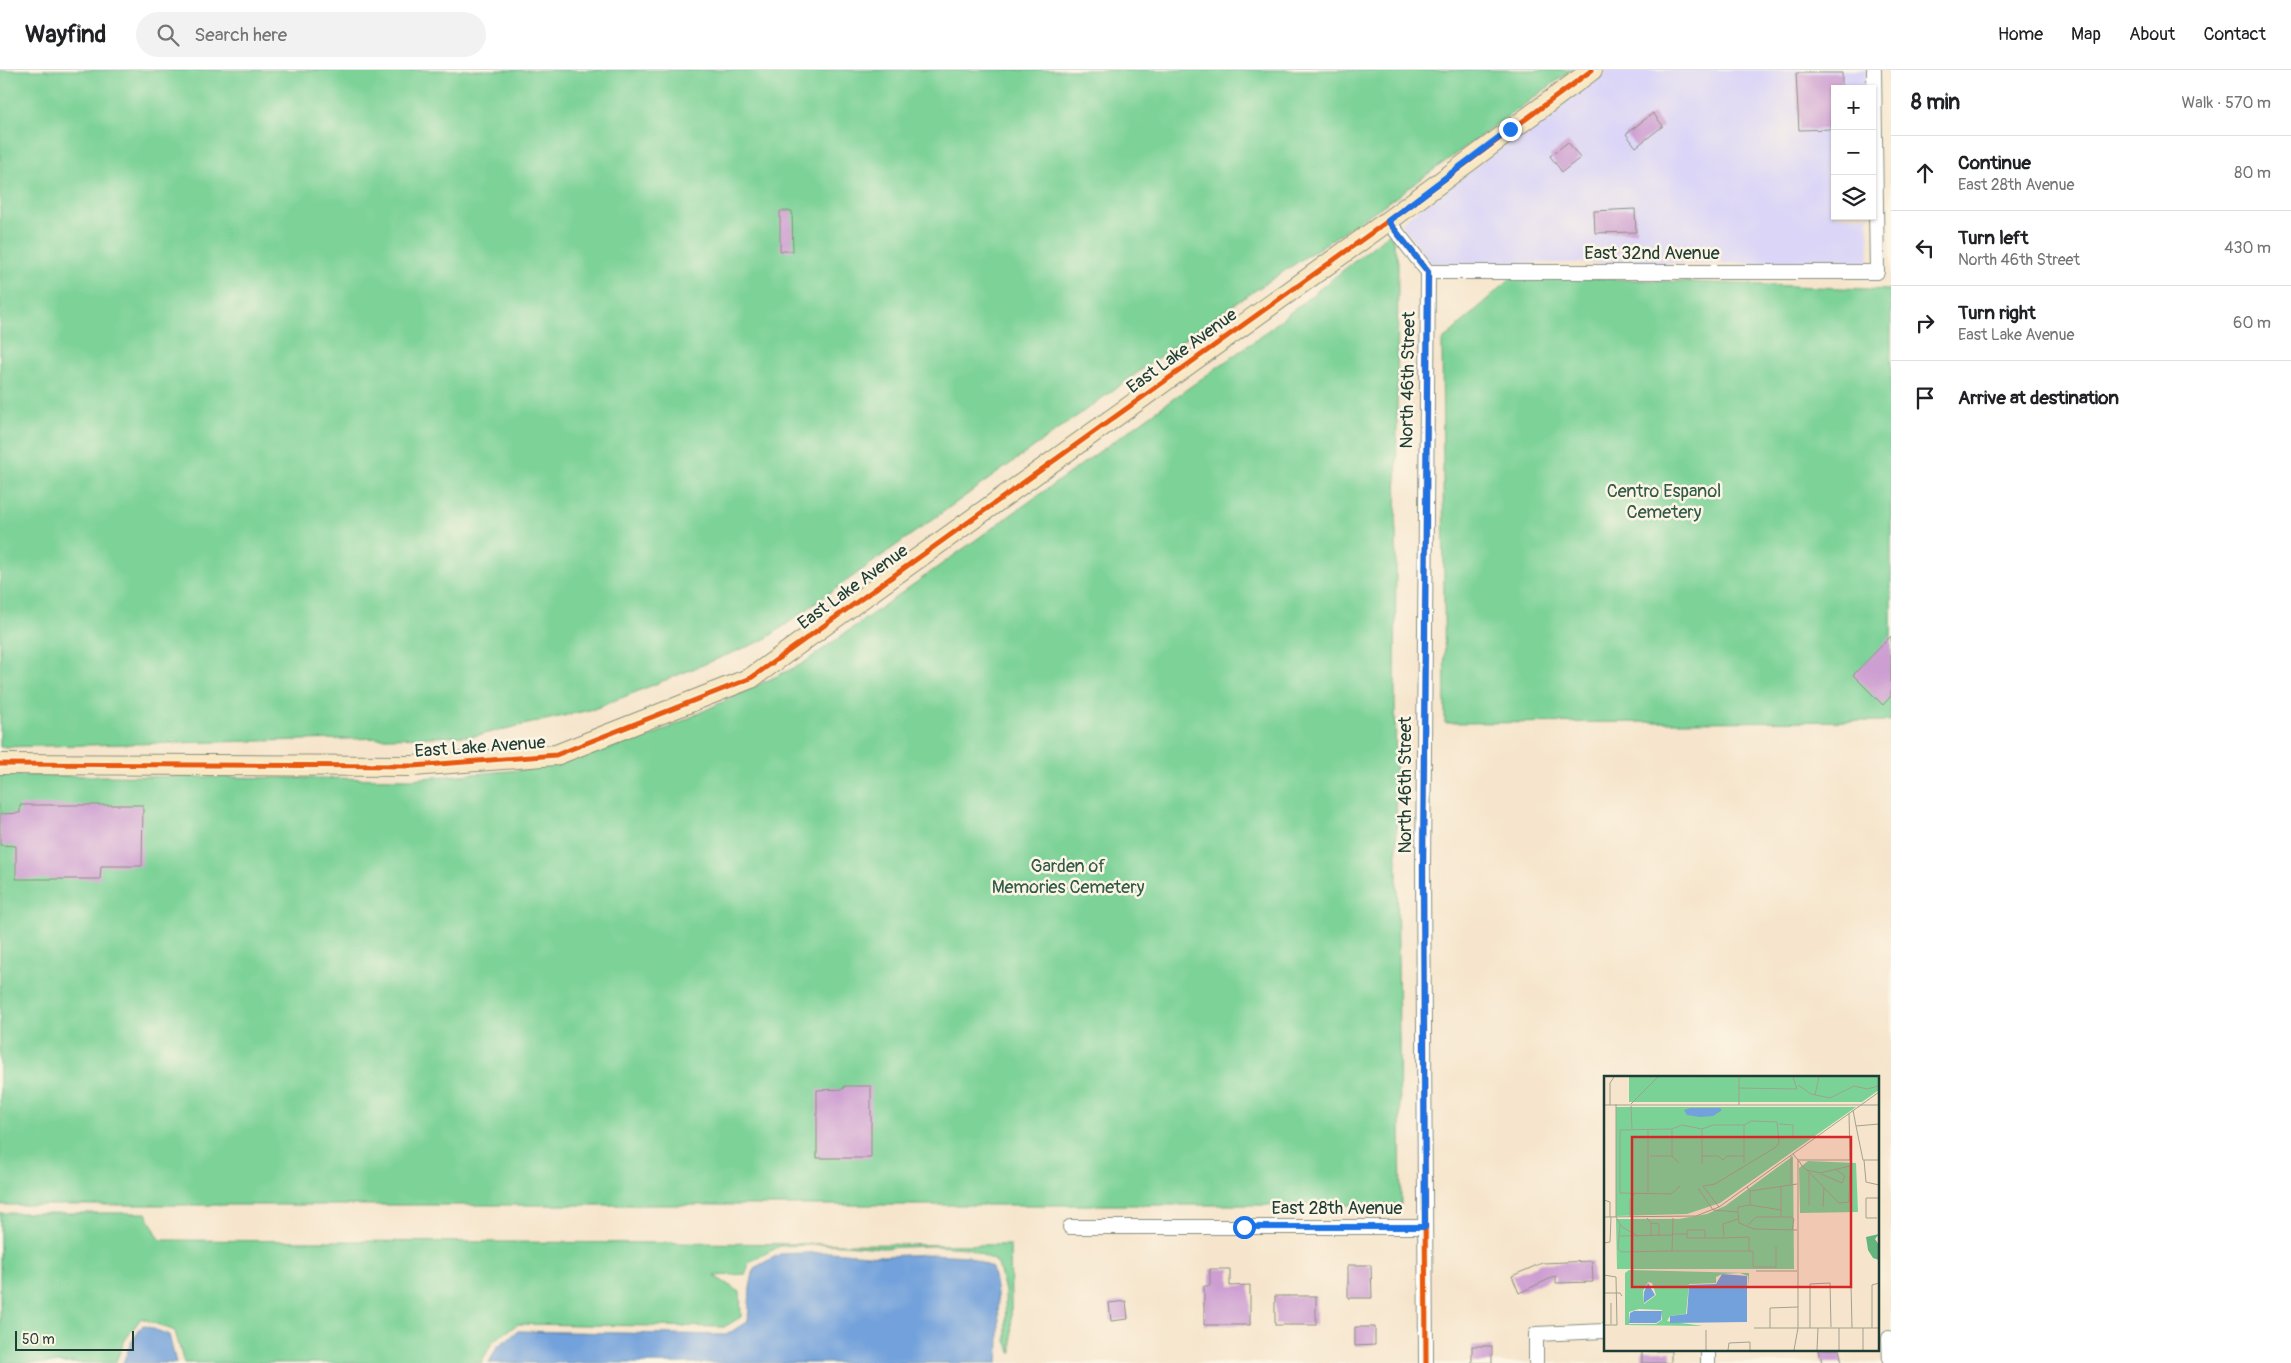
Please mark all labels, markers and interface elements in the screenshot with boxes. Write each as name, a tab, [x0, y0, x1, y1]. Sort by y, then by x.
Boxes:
search box	[136, 12, 486, 57]
text: Wayfind	[25, 20, 106, 49]
icon: search	[154, 21, 182, 49]
text: Search here	[194, 23, 287, 47]
text: Home	[1998, 23, 2043, 46]
text: Map	[2071, 23, 2101, 46]
text: About	[2129, 23, 2175, 46]
text: Contact	[2203, 23, 2266, 46]
map controls	[1831, 85, 1876, 220]
button: +	[1831, 85, 1876, 130]
text: 8 min	[1911, 89, 1960, 116]
text: Walk · 570 m	[2182, 93, 2271, 113]
route end	[1499, 118, 1522, 141]
button: −	[1831, 130, 1876, 175]
text: Continue	[1958, 151, 2031, 175]
icon: ahead	[1911, 159, 1939, 187]
text: 80 m	[2234, 163, 2271, 183]
button: layers	[1831, 175, 1876, 220]
text: East 28th Avenue	[1958, 175, 2074, 195]
text: Turn left	[1958, 226, 2028, 250]
icon: left	[1911, 234, 1939, 262]
text: 430 m	[2224, 238, 2271, 258]
street label: East 32nd Avenue	[1584, 242, 1720, 265]
text: North 46th Street	[1958, 250, 2080, 270]
text: Turn right	[1958, 301, 2036, 325]
street label: East Lake Avenue	[1122, 303, 1242, 399]
icon: right	[1911, 309, 1939, 337]
street label: North 46th Street	[1395, 310, 1421, 449]
text: 60 m	[2233, 313, 2271, 333]
text: East Lake Avenue	[1958, 325, 2075, 345]
icon: arrive	[1911, 384, 1939, 412]
text: Arrive at destination	[1958, 386, 2119, 410]
park label: Centro Espanol Cemetery	[1607, 480, 1721, 524]
street label: East Lake Avenue	[793, 539, 913, 635]
street label: North 46th Street	[1394, 716, 1417, 854]
street label: East Lake Avenue	[414, 731, 546, 763]
park label: Garden of Memories Cemetery	[992, 855, 1145, 899]
inset map	[1604, 1076, 1878, 1350]
street label: East 28th Avenue	[1271, 1197, 1403, 1220]
route start	[1233, 1216, 1256, 1239]
scale bar	[15, 1328, 134, 1351]
text: 50 m	[22, 1331, 55, 1348]

